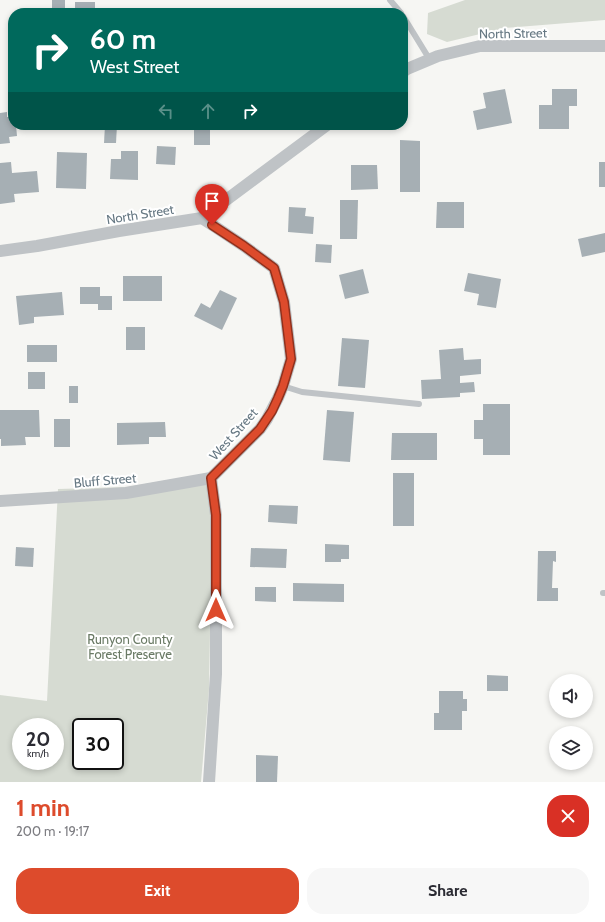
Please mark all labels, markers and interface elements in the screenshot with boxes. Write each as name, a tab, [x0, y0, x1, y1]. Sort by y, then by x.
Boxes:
text: 60 m	[90, 22, 156, 56]
icon: right	[24, 24, 76, 76]
street label: North Street	[479, 24, 548, 42]
text: West Street	[90, 56, 179, 78]
icon: left	[155, 100, 177, 122]
icon: ahead	[197, 100, 219, 122]
icon: right	[239, 100, 261, 122]
pin	[195, 184, 229, 225]
icon: arrive	[201, 190, 223, 212]
street label: North Street	[105, 201, 175, 227]
street label: West Street	[205, 404, 261, 463]
street label: Bluff Street	[73, 469, 137, 491]
position arrow	[195, 589, 237, 631]
park label: Runyon County Forest Preserve	[87, 631, 173, 662]
map controls	[549, 674, 593, 770]
button: sound	[549, 674, 593, 718]
speed limit sign: 30	[72, 718, 124, 770]
button: layers	[549, 726, 593, 770]
text: 20	[26, 727, 50, 751]
text: km/h	[27, 747, 49, 760]
text: 1 min	[16, 793, 70, 822]
button: close	[547, 795, 589, 837]
text: 200 m · 19:17	[16, 823, 89, 839]
button: Exit	[16, 868, 299, 914]
button: Share	[307, 868, 589, 914]

